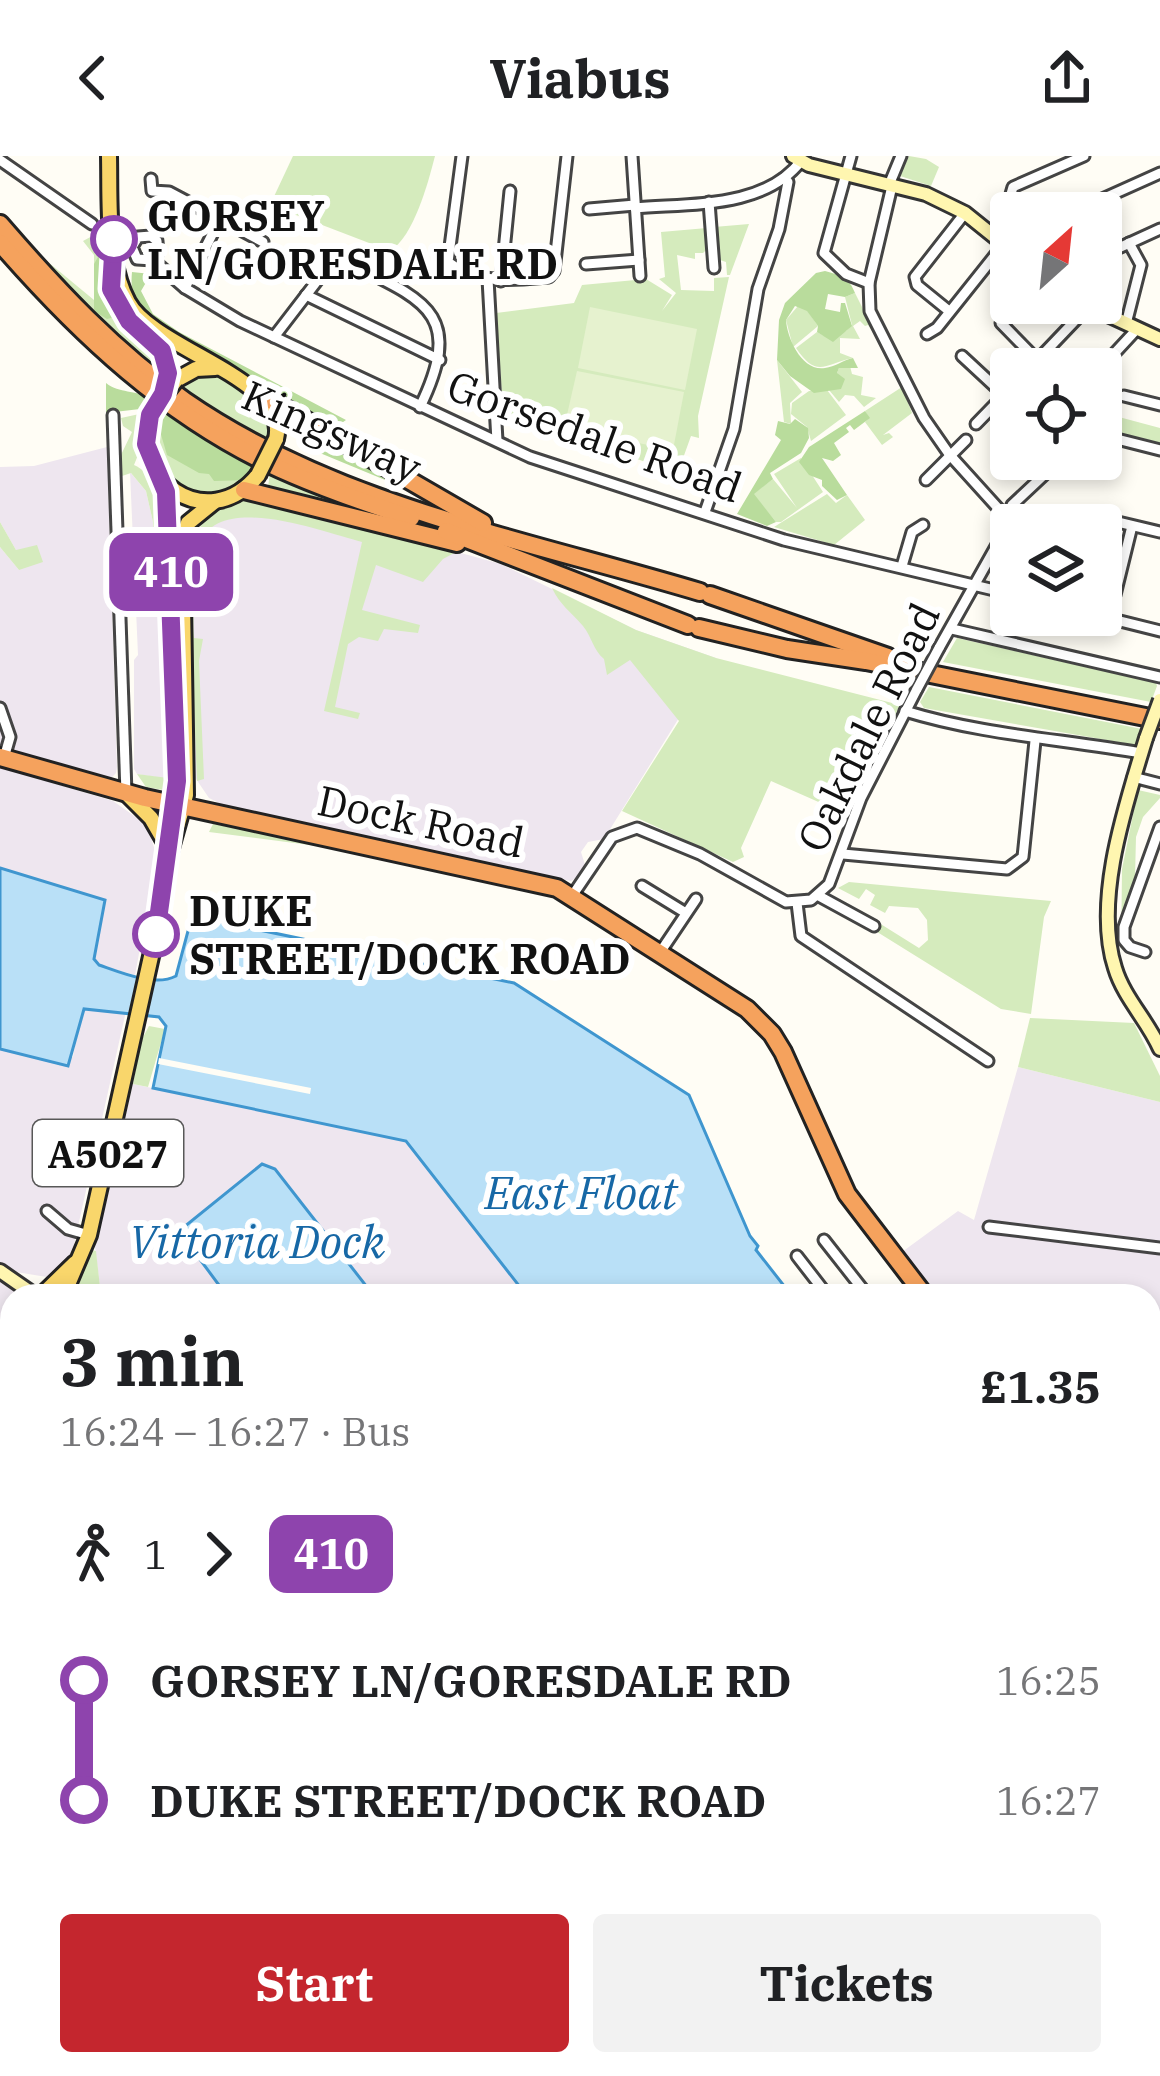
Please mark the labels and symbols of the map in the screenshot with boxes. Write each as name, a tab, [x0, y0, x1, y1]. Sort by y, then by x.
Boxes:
place label: GORSEY LN/GORESDALE RD	[147, 188, 558, 291]
north arrow	[990, 192, 1122, 324]
marker: GORSEY LN/GORESDALE RD	[92, 217, 136, 261]
street label: Gorsedale Road	[440, 357, 750, 515]
street label: Kingsway	[234, 367, 431, 495]
line badge: 410	[102, 533, 240, 611]
street label: Oakdale Road	[784, 593, 952, 861]
street label: Dock Road	[313, 772, 529, 870]
place label: DUKE STREET/DOCK ROAD	[189, 883, 631, 986]
marker: DUKE STREET/DOCK ROAD	[134, 912, 178, 956]
road number: A5027	[33, 1120, 183, 1186]
water label: East Float	[484, 1163, 679, 1221]
water label: Vittoria Dock	[129, 1212, 385, 1270]

